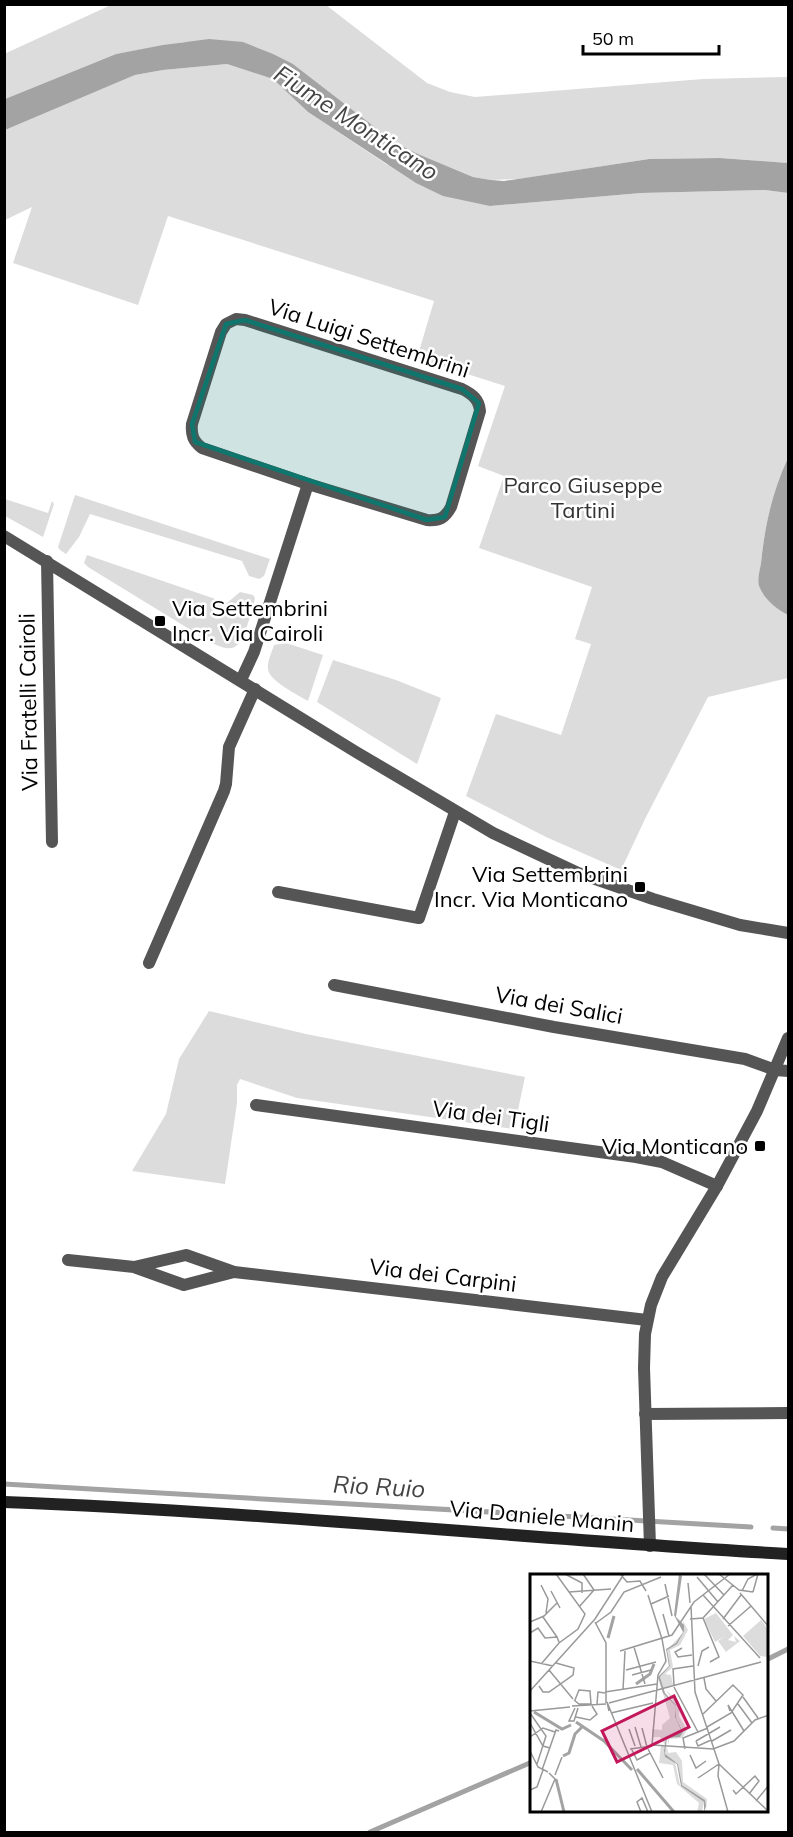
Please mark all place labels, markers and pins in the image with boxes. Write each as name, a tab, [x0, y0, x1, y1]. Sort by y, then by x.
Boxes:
place label: Via Settembrini Incr. Via Cairoli	[172, 594, 328, 647]
marker: Via Settembrini Incr. Via Cairoli	[153, 614, 167, 628]
place label: Via Settembrini Incr. Via Monticano	[434, 860, 628, 913]
marker: Via Settembrini Incr. Via Monticano	[633, 880, 647, 894]
place label: Via Monticano	[602, 1132, 748, 1160]
marker: Via Monticano	[753, 1139, 767, 1153]

